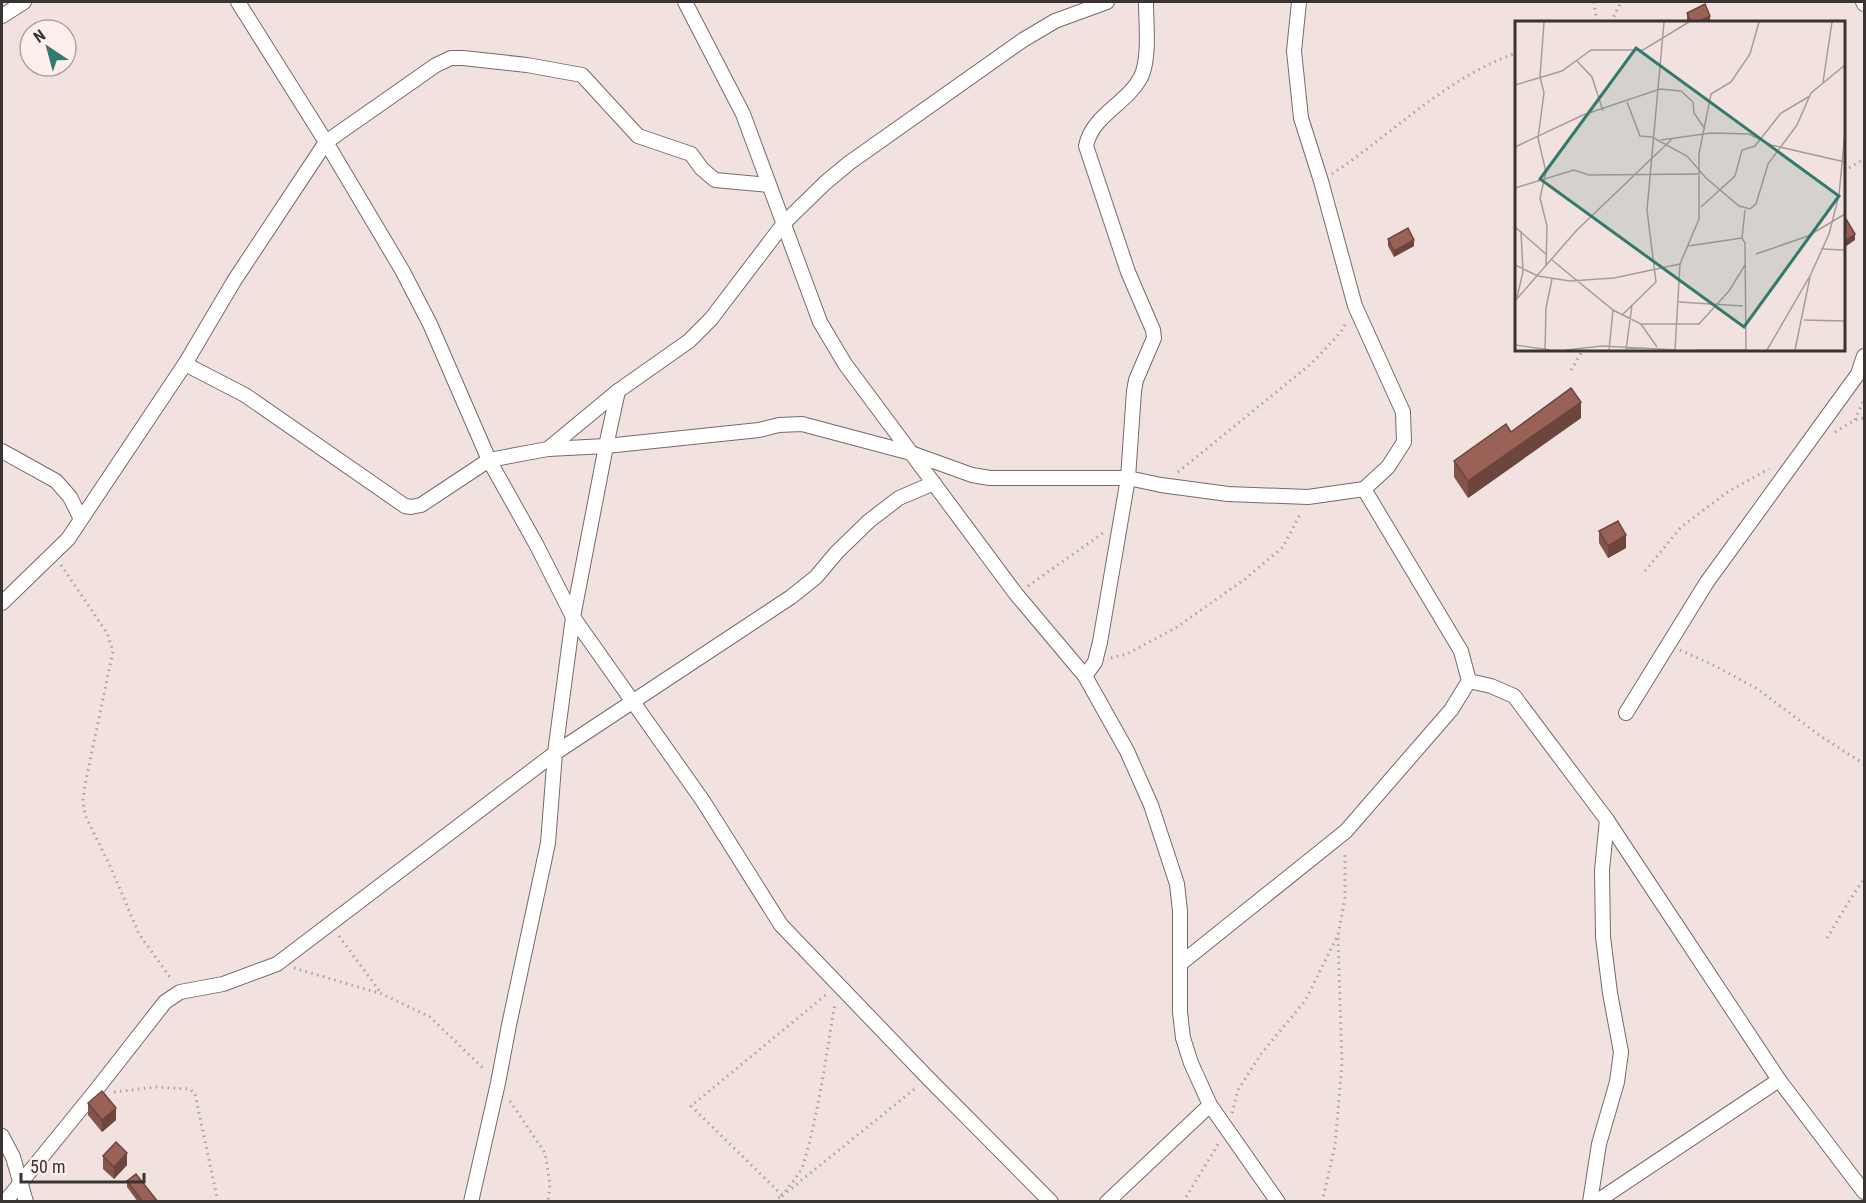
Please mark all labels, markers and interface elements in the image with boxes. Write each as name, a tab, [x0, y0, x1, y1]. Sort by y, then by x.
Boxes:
north arrow	[18, 18, 78, 78]
inset map	[1515, 21, 1845, 351]
text: N	[30, 26, 49, 47]
scale bar	[21, 1146, 144, 1184]
text: 50 m	[30, 1156, 65, 1177]

